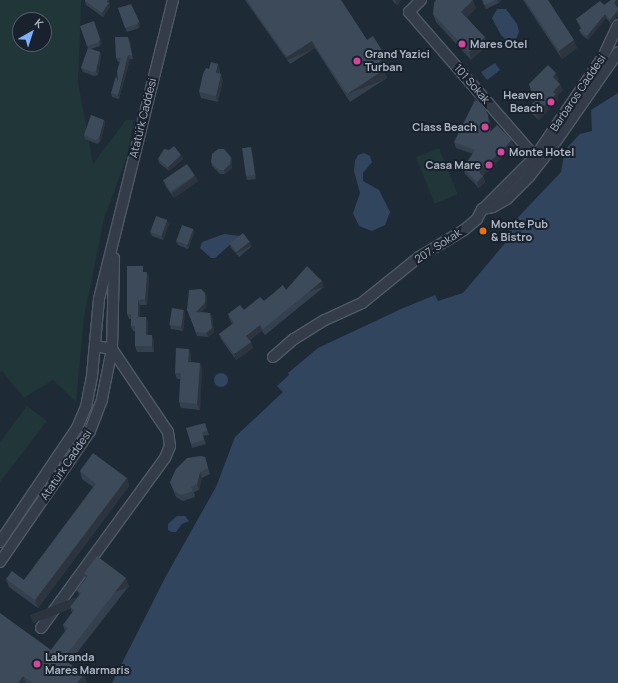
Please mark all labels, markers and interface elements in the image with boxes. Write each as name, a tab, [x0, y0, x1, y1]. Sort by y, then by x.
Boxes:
north arrow	[12, 12, 52, 52]
text: K	[32, 15, 47, 31]
place label: Mares Otel	[470, 37, 527, 51]
marker: Mares Otel	[457, 39, 467, 49]
place label: Grand Yazici Turban	[365, 48, 430, 74]
street label: Barbaros Caddesi	[548, 52, 608, 134]
marker: Grand Yazici Turban	[352, 56, 362, 66]
street label: 101 Sokak	[451, 62, 493, 106]
street label: Atatürk Caddesi	[127, 77, 159, 159]
place label: Heaven Beach	[503, 89, 543, 115]
marker: Heaven Beach	[546, 97, 556, 107]
place label: Class Beach	[412, 120, 477, 134]
marker: Class Beach	[480, 122, 490, 132]
place label: Monte Hotel	[509, 145, 574, 159]
marker: Monte Hotel	[496, 147, 506, 157]
place label: Casa Mare	[425, 158, 481, 172]
marker: Casa Mare	[484, 160, 494, 170]
place label: Monte Pub & Bistro	[491, 218, 548, 244]
street label: 207. Sokak	[412, 226, 464, 266]
marker: Monte Pub & Bistro	[478, 226, 488, 236]
street label: Atatürk Caddesi	[38, 427, 94, 503]
place label: Labranda Mares Marmaris	[45, 651, 130, 677]
marker: Labranda Mares Marmaris	[32, 659, 42, 669]

